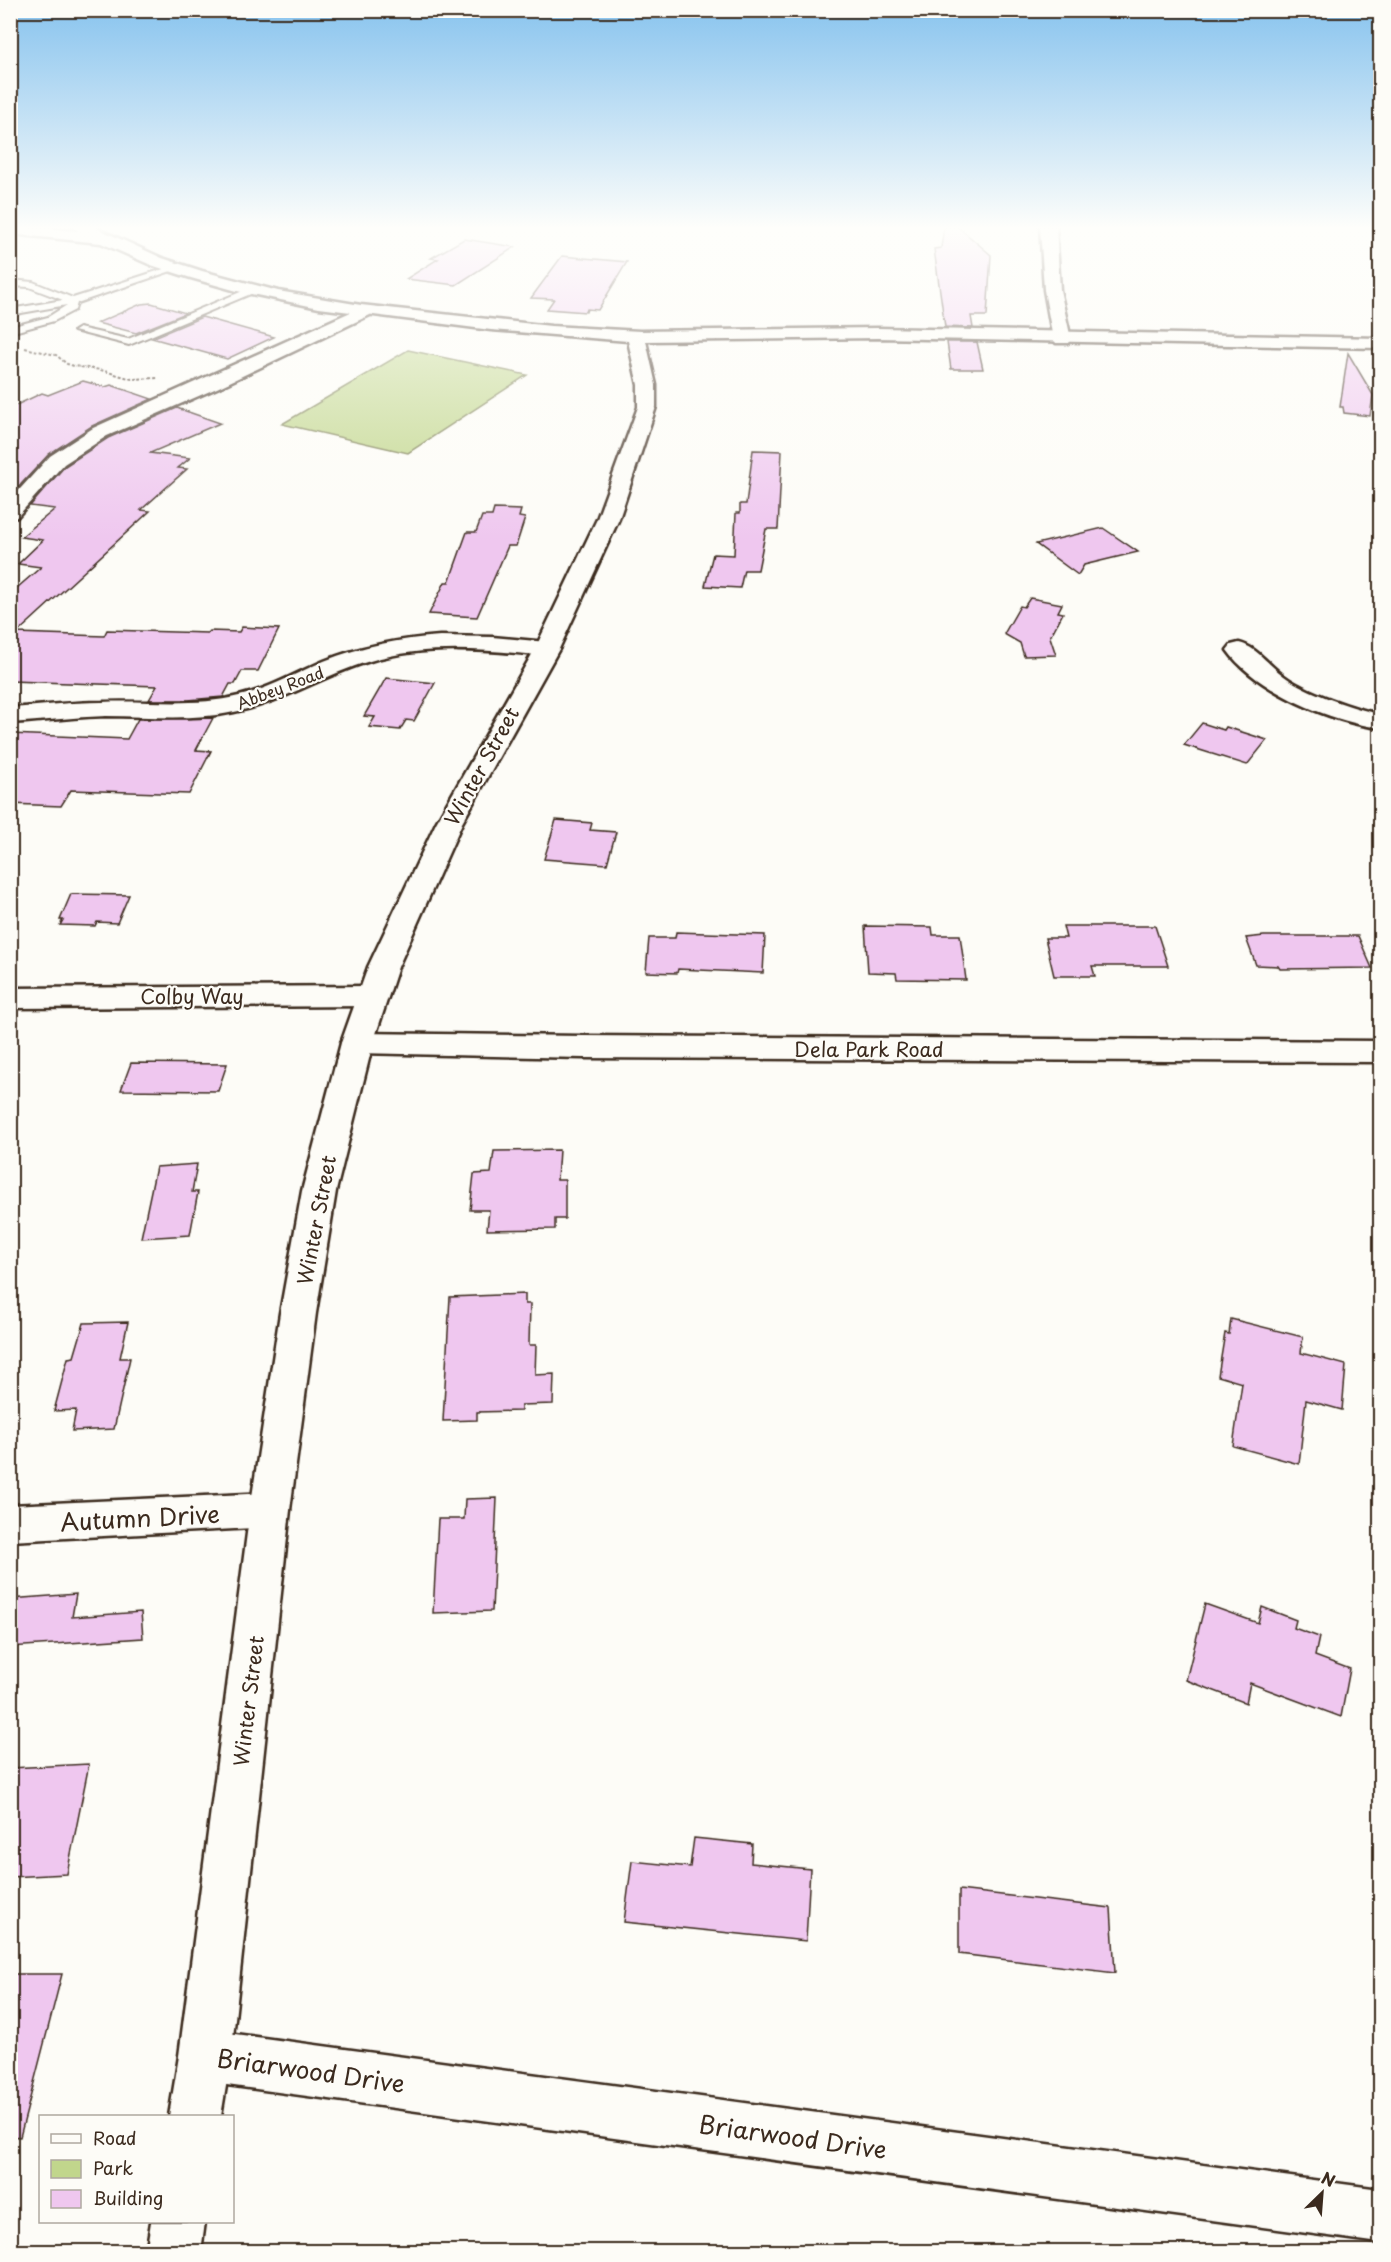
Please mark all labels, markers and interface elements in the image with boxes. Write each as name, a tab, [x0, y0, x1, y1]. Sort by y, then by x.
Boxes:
street label: Abbey Road	[233, 659, 327, 715]
street label: Winter Street	[436, 701, 526, 831]
street label: Colby Way	[140, 981, 244, 1011]
street label: Dela Park Road	[794, 1034, 944, 1064]
street label: Winter Street	[289, 1153, 343, 1287]
street label: Autumn Drive	[59, 1495, 221, 1539]
street label: Winter Street	[225, 1634, 271, 1768]
street label: Briarwood Drive	[215, 2039, 407, 2101]
street label: Briarwood Drive	[697, 2105, 889, 2167]
legend	[39, 2115, 234, 2223]
text: Road	[93, 2124, 137, 2151]
text: Park	[93, 2154, 133, 2181]
north arrow	[1292, 2163, 1352, 2223]
text: N	[1318, 2165, 1340, 2192]
text: Building	[93, 2184, 163, 2211]

